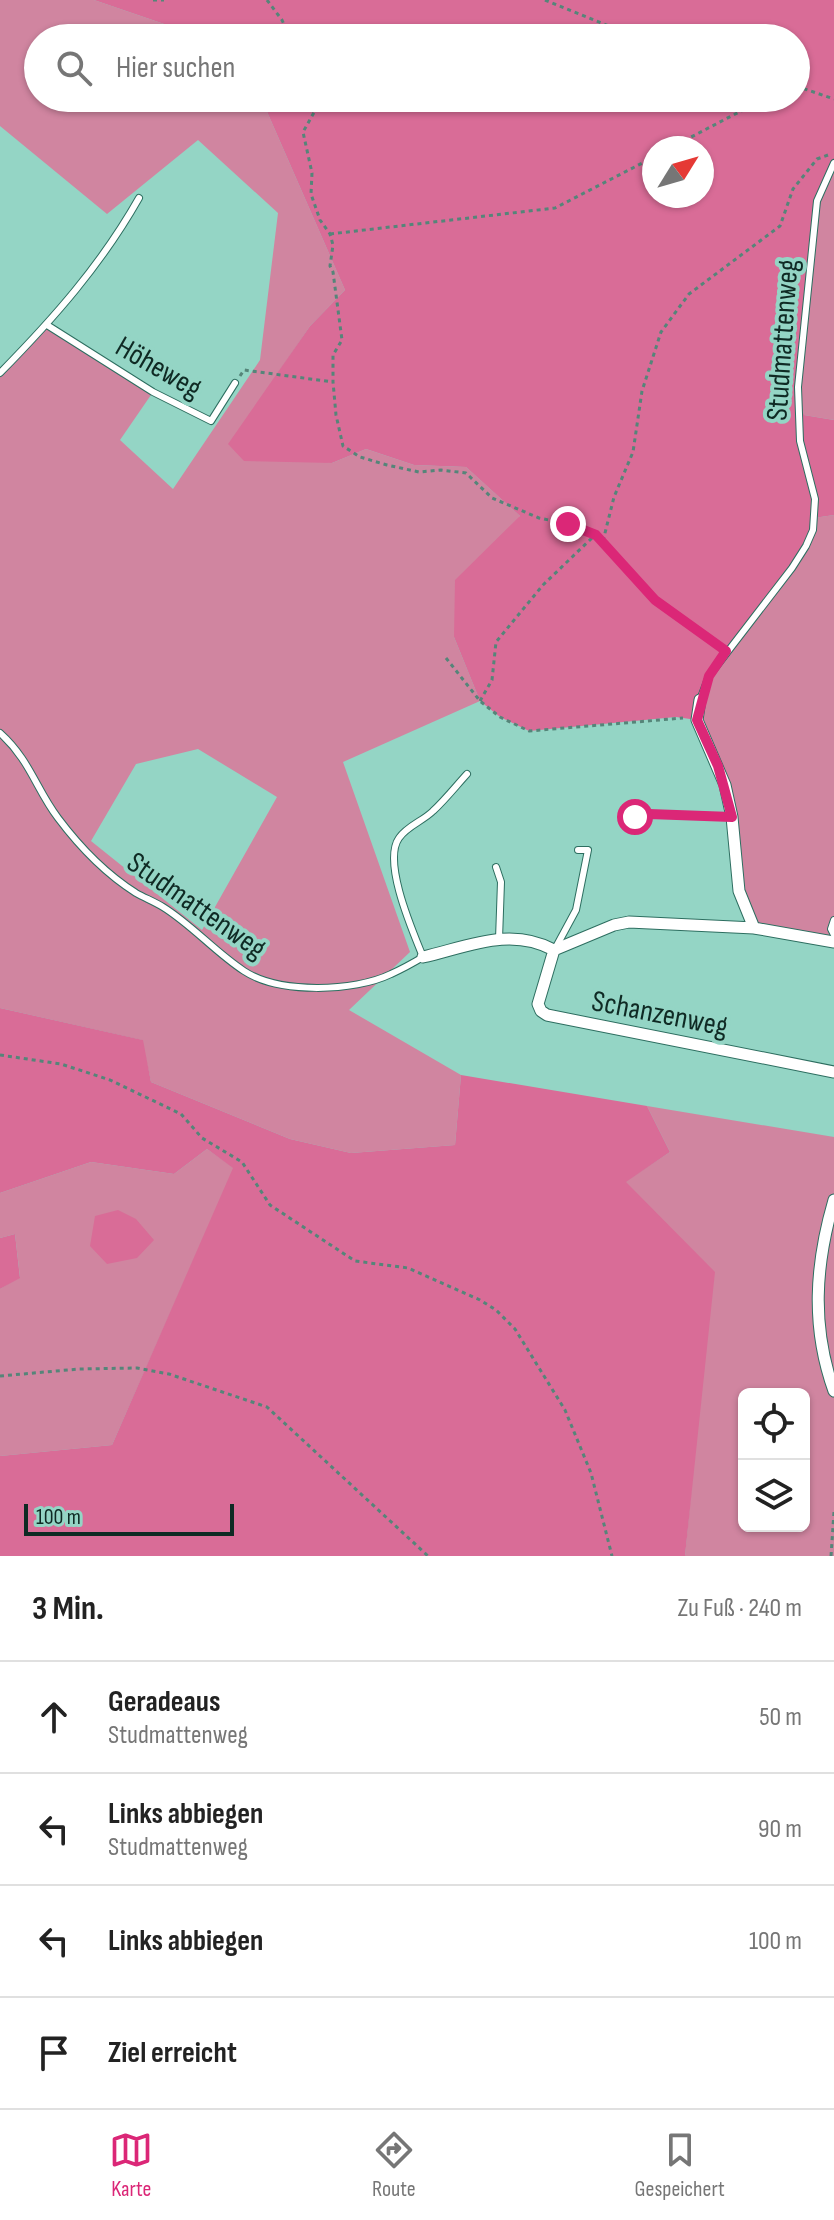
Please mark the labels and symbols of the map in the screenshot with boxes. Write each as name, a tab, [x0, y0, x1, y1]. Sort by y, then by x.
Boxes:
north arrow	[642, 136, 714, 208]
street label: Studmattenweg	[759, 258, 807, 422]
street label: Höheweg	[109, 329, 208, 407]
route end	[550, 506, 586, 542]
route start	[617, 799, 653, 835]
street label: Studmattenweg	[120, 845, 273, 967]
street label: Schanzenweg	[589, 983, 731, 1045]
scale bar	[24, 1500, 234, 1536]

